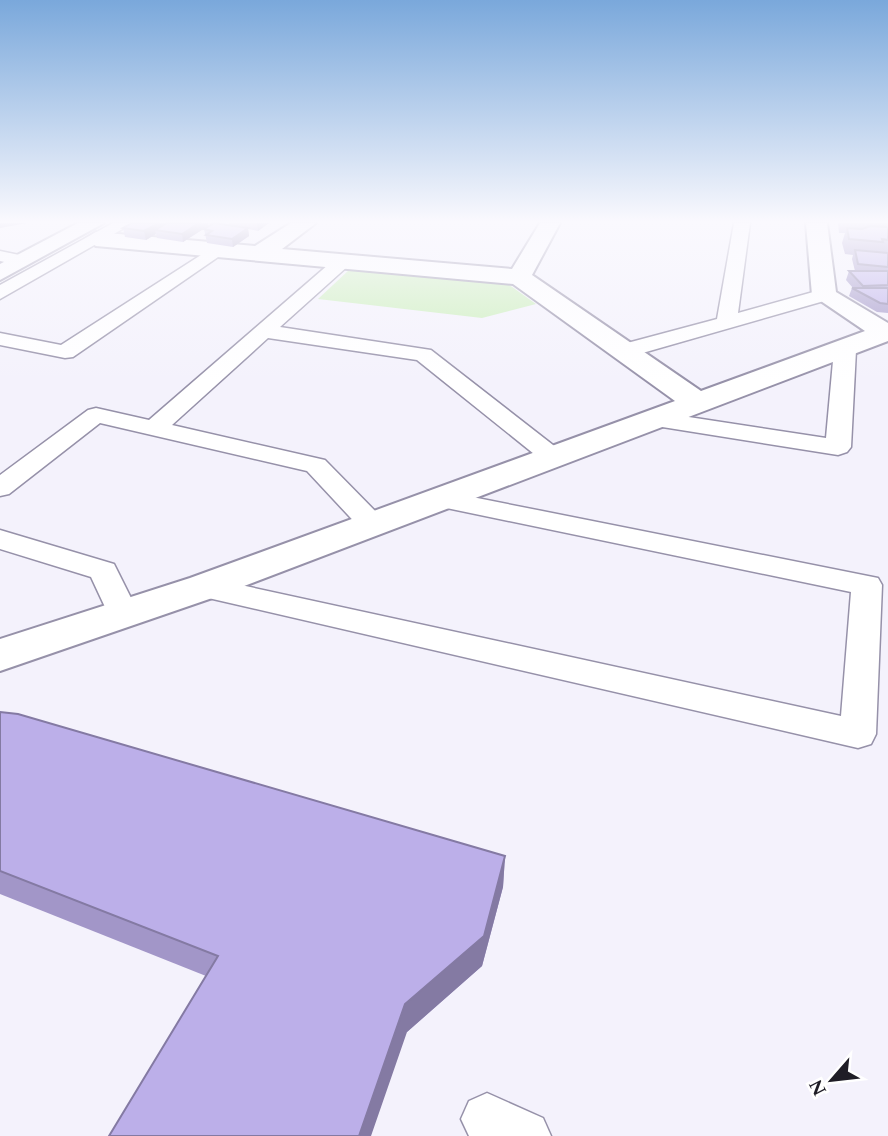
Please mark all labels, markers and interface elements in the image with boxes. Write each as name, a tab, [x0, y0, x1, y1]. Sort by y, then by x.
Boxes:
north arrow	[797, 1045, 867, 1115]
text: N	[802, 1074, 835, 1101]

